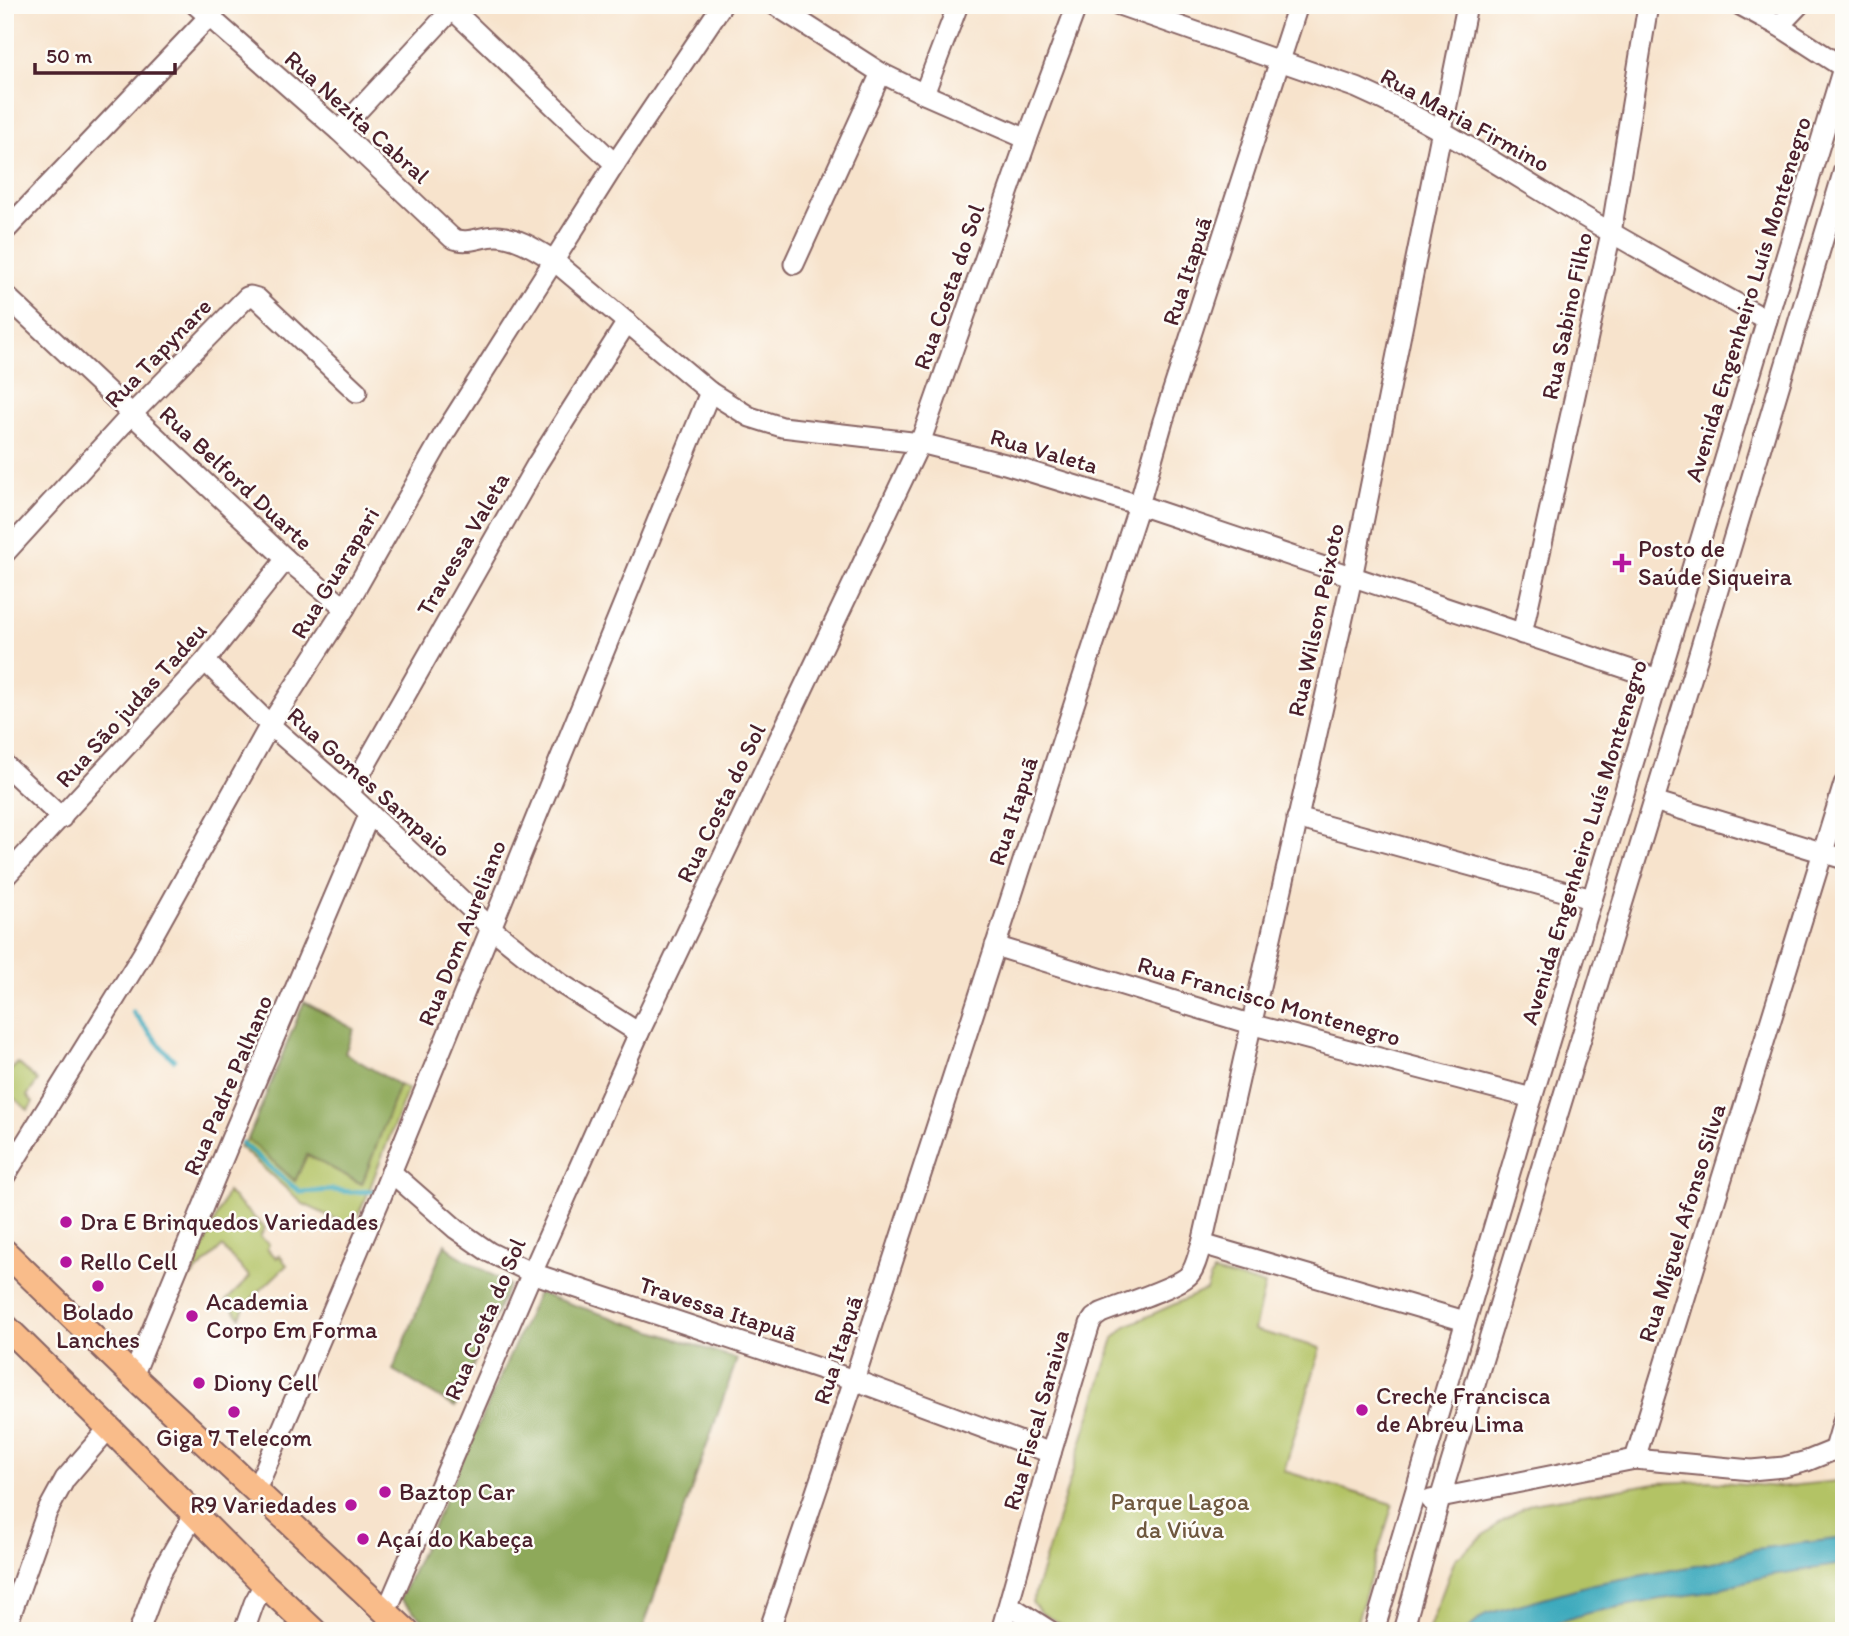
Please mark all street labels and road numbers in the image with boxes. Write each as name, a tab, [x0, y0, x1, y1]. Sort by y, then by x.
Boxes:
street label: Rua Nezita Cabral	[279, 44, 436, 190]
street label: Rua Maria Firmino	[1376, 61, 1555, 178]
street label: Avenida Engenheiro Luís Montenegro	[1678, 113, 1817, 485]
street label: Rua Costa do Sol	[907, 200, 991, 373]
street label: Rua Itapuã	[1155, 212, 1218, 329]
street label: Rua Sabino Filho	[1535, 230, 1598, 402]
street label: Rua Tapynare	[98, 292, 217, 414]
street label: Rua Belford Duarte	[154, 399, 319, 556]
street label: Rua Valeta	[987, 421, 1101, 480]
street label: Travessa Valeta	[410, 466, 516, 621]
street label: Rua Guarapari	[284, 502, 385, 644]
street label: Rua Wilson Peixoto	[1281, 521, 1350, 719]
street label: Rua São judas Tadeu	[49, 616, 212, 793]
street label: Avenida Engenheiro Luís Montenegro	[1514, 656, 1653, 1028]
street label: Rua Gomes Sampaio	[281, 700, 457, 863]
street label: Rua Costa do Sol	[670, 718, 772, 887]
street label: Rua Itapuã	[981, 752, 1044, 869]
street label: Rua Dom Aureliano	[411, 836, 512, 1030]
street label: Rua Francisco Montenegro	[1134, 949, 1404, 1052]
street label: Rua Padre Palhano	[176, 990, 279, 1179]
street label: Rua Miguel Afonso Silva	[1631, 1099, 1732, 1346]
street label: Rua Costa do Sol	[437, 1233, 532, 1404]
street label: Travessa Itapuã	[636, 1269, 801, 1348]
street label: Rua Itapuã	[806, 1291, 869, 1408]
street label: Rua Fiscal Saraiva	[996, 1326, 1075, 1513]

